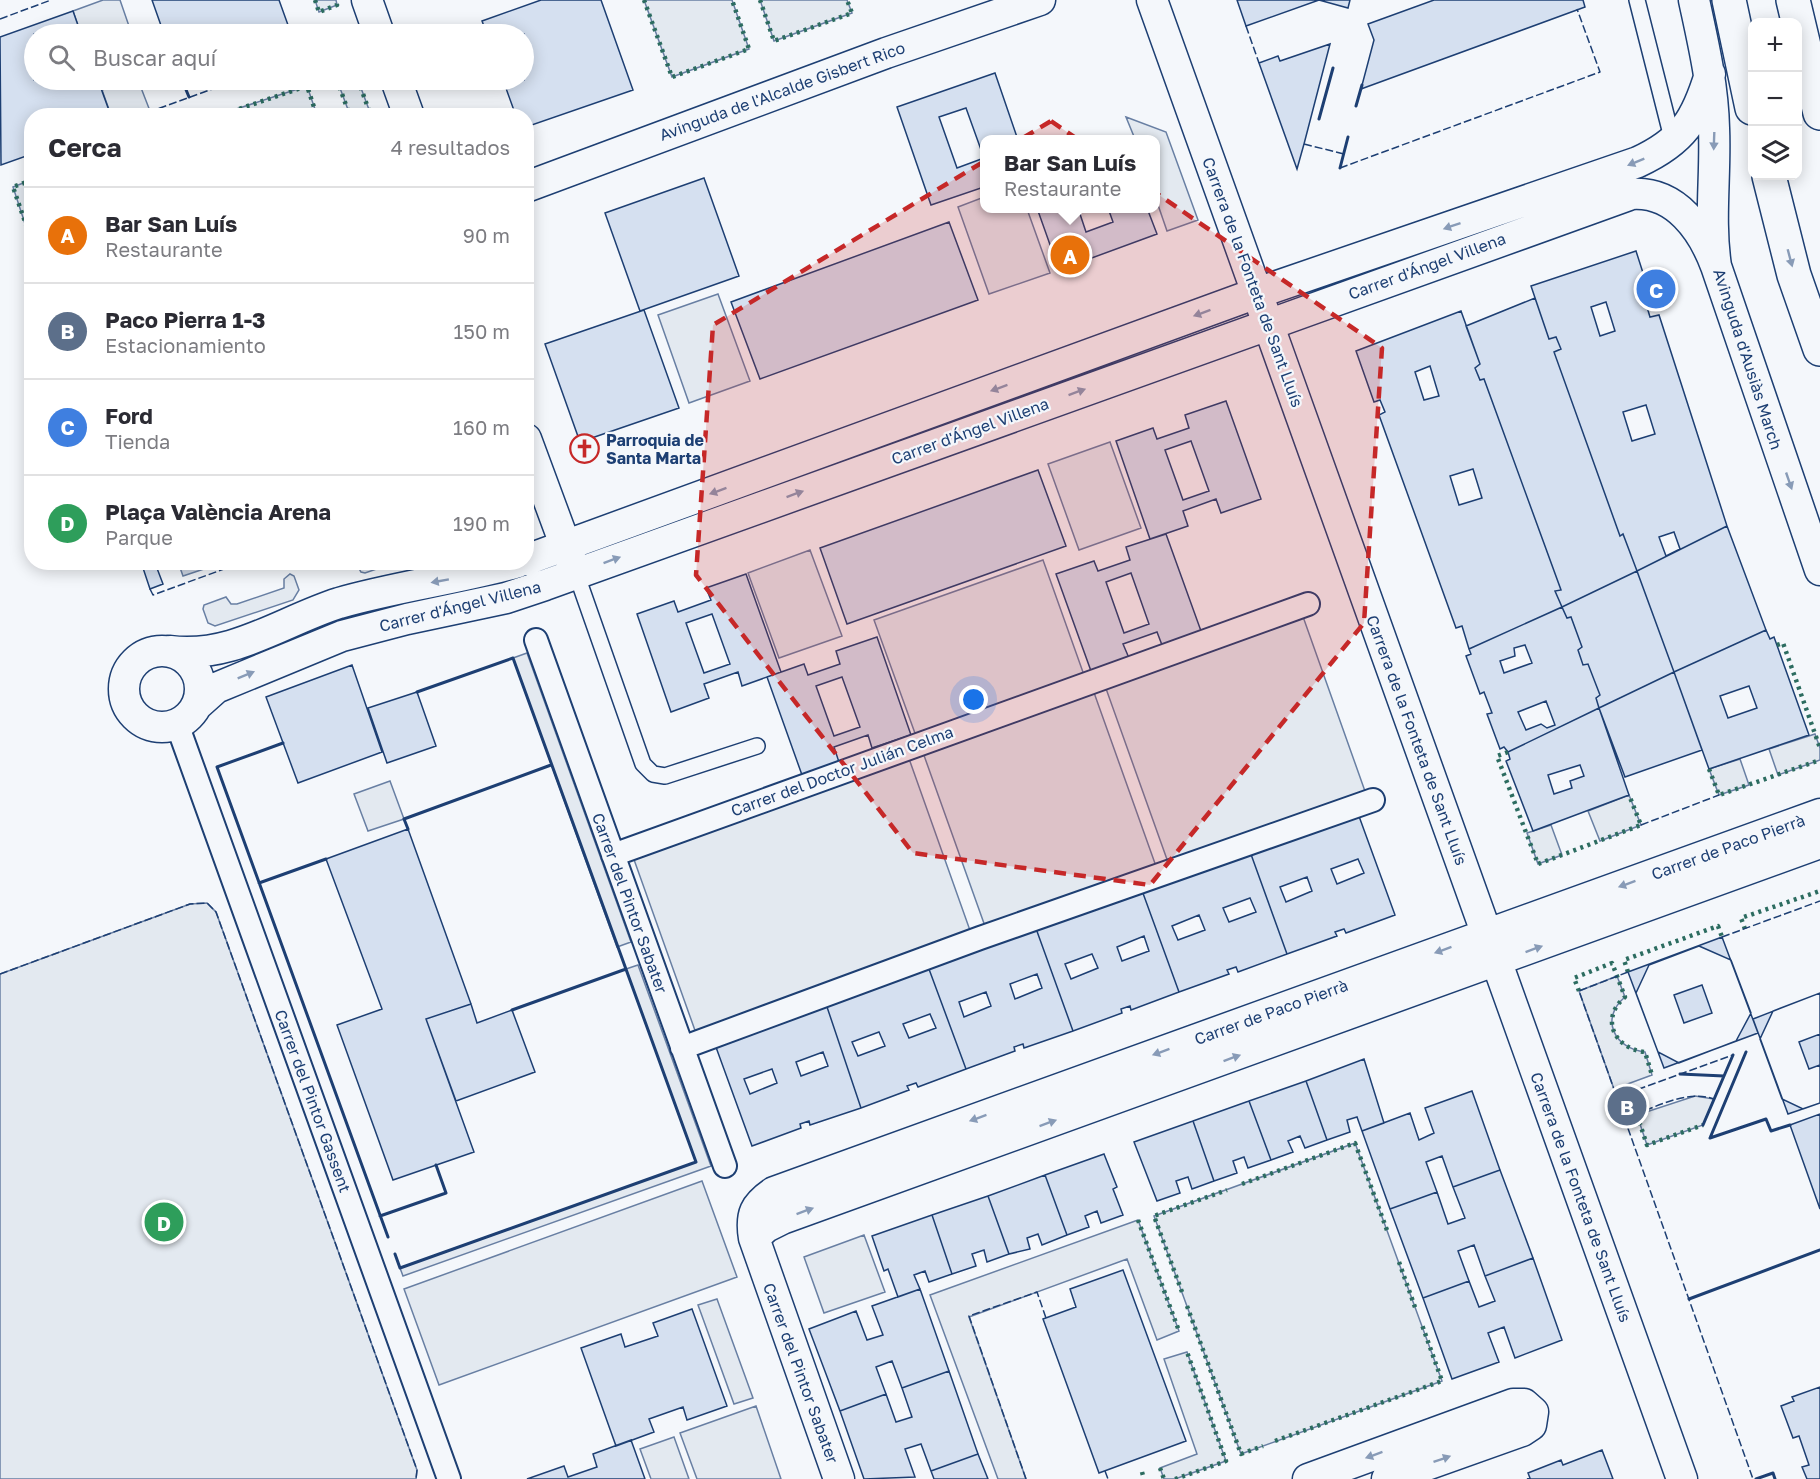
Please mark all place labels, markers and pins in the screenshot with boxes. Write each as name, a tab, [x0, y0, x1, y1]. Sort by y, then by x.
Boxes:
pin: A	[1050, 232, 1090, 278]
pin: C	[1636, 266, 1676, 312]
place label: Parroquia de Santa Marta	[606, 430, 704, 468]
church icon: Parroquia de Santa Marta	[569, 433, 601, 465]
pin: B	[1608, 1084, 1646, 1128]
pin: D	[144, 1200, 184, 1244]

